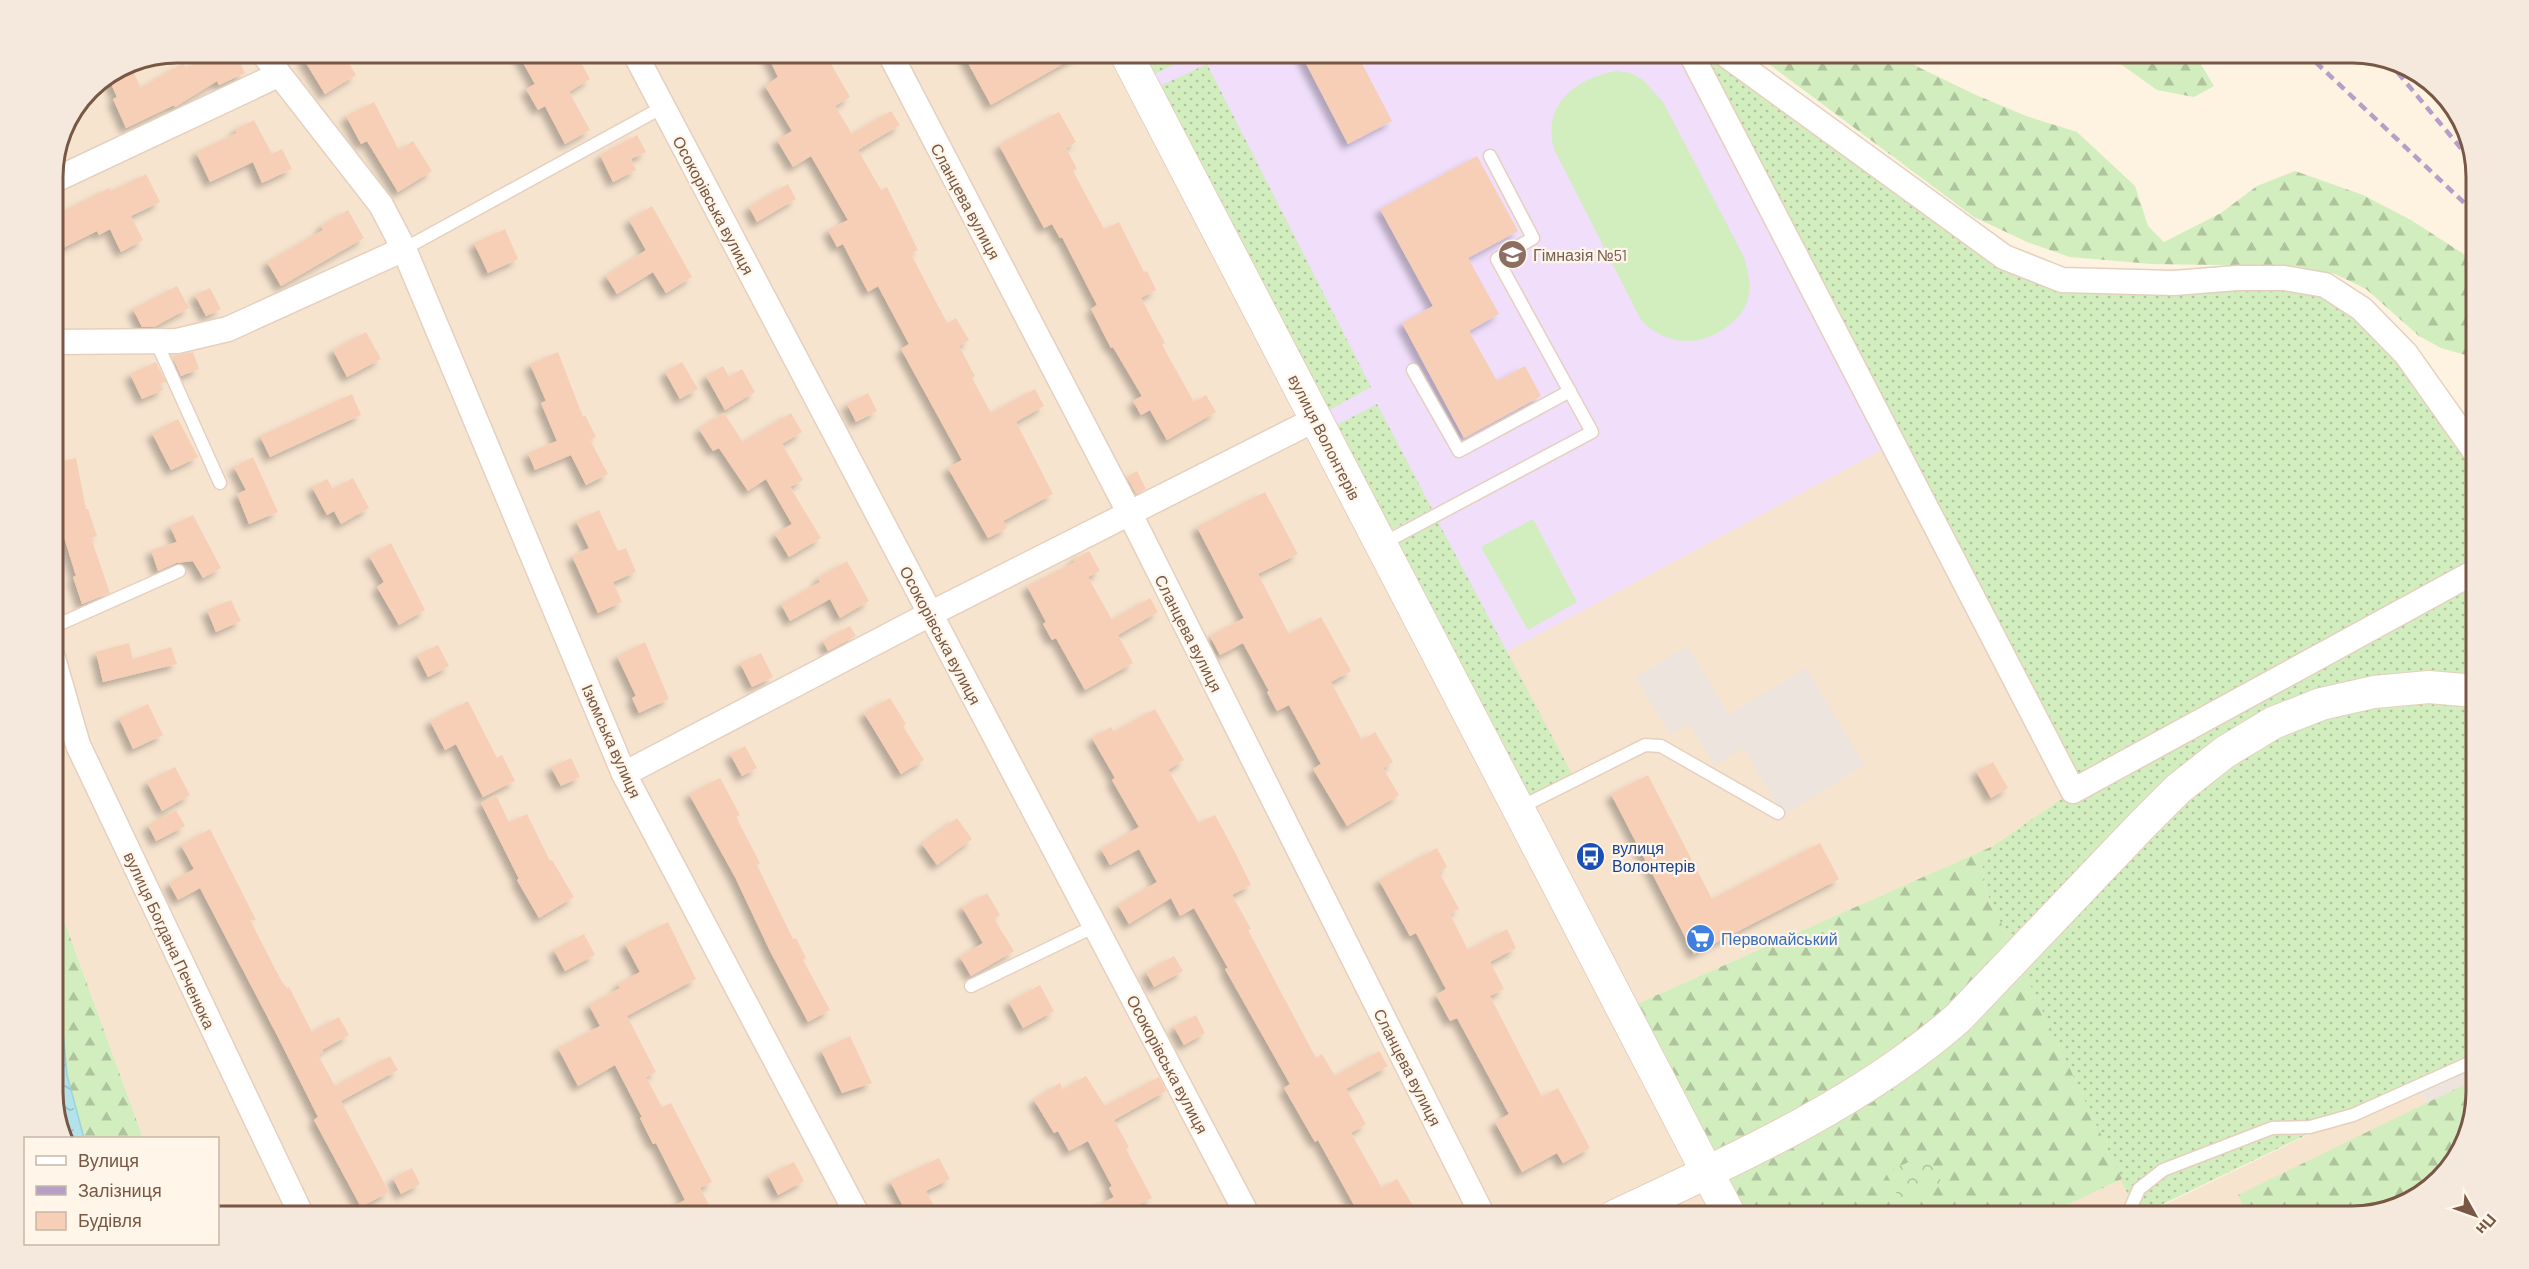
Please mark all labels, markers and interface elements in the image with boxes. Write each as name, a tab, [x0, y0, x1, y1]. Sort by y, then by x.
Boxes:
street label: Осокорівська вулиця	[669, 133, 759, 277]
street label: Сланцева вулиця	[927, 140, 1005, 262]
school or university icon: Гімназія №51	[1496, 238, 1528, 270]
place label: Гімназія №51	[1533, 245, 1627, 264]
street label: вулиця Волонтерів	[1285, 371, 1365, 503]
street label: Осокорівська вулиця	[896, 563, 986, 707]
street label: Сланцева вулиця	[1151, 571, 1227, 695]
street label: Ізюмська вулиця	[578, 681, 646, 801]
place label: вулиця Волонтерів	[1612, 838, 1695, 875]
bus stop icon: вулиця Волонтерів	[1575, 840, 1607, 872]
street label: вулиця Богдана Печенюка	[121, 849, 219, 1032]
supermarket icon: Первомайський	[1684, 922, 1716, 954]
place label: Первомайський	[1721, 929, 1838, 948]
street label: Осокорівська вулиця	[1123, 992, 1213, 1136]
street label: Сланцева вулиця	[1370, 1005, 1446, 1129]
legend	[24, 1137, 219, 1245]
text: Вулиця	[78, 1149, 139, 1171]
text: Залізниця	[78, 1179, 162, 1201]
north arrow	[2445, 1185, 2505, 1245]
text: Будівля	[78, 1209, 142, 1231]
text: Пн	[2473, 1211, 2501, 1239]

